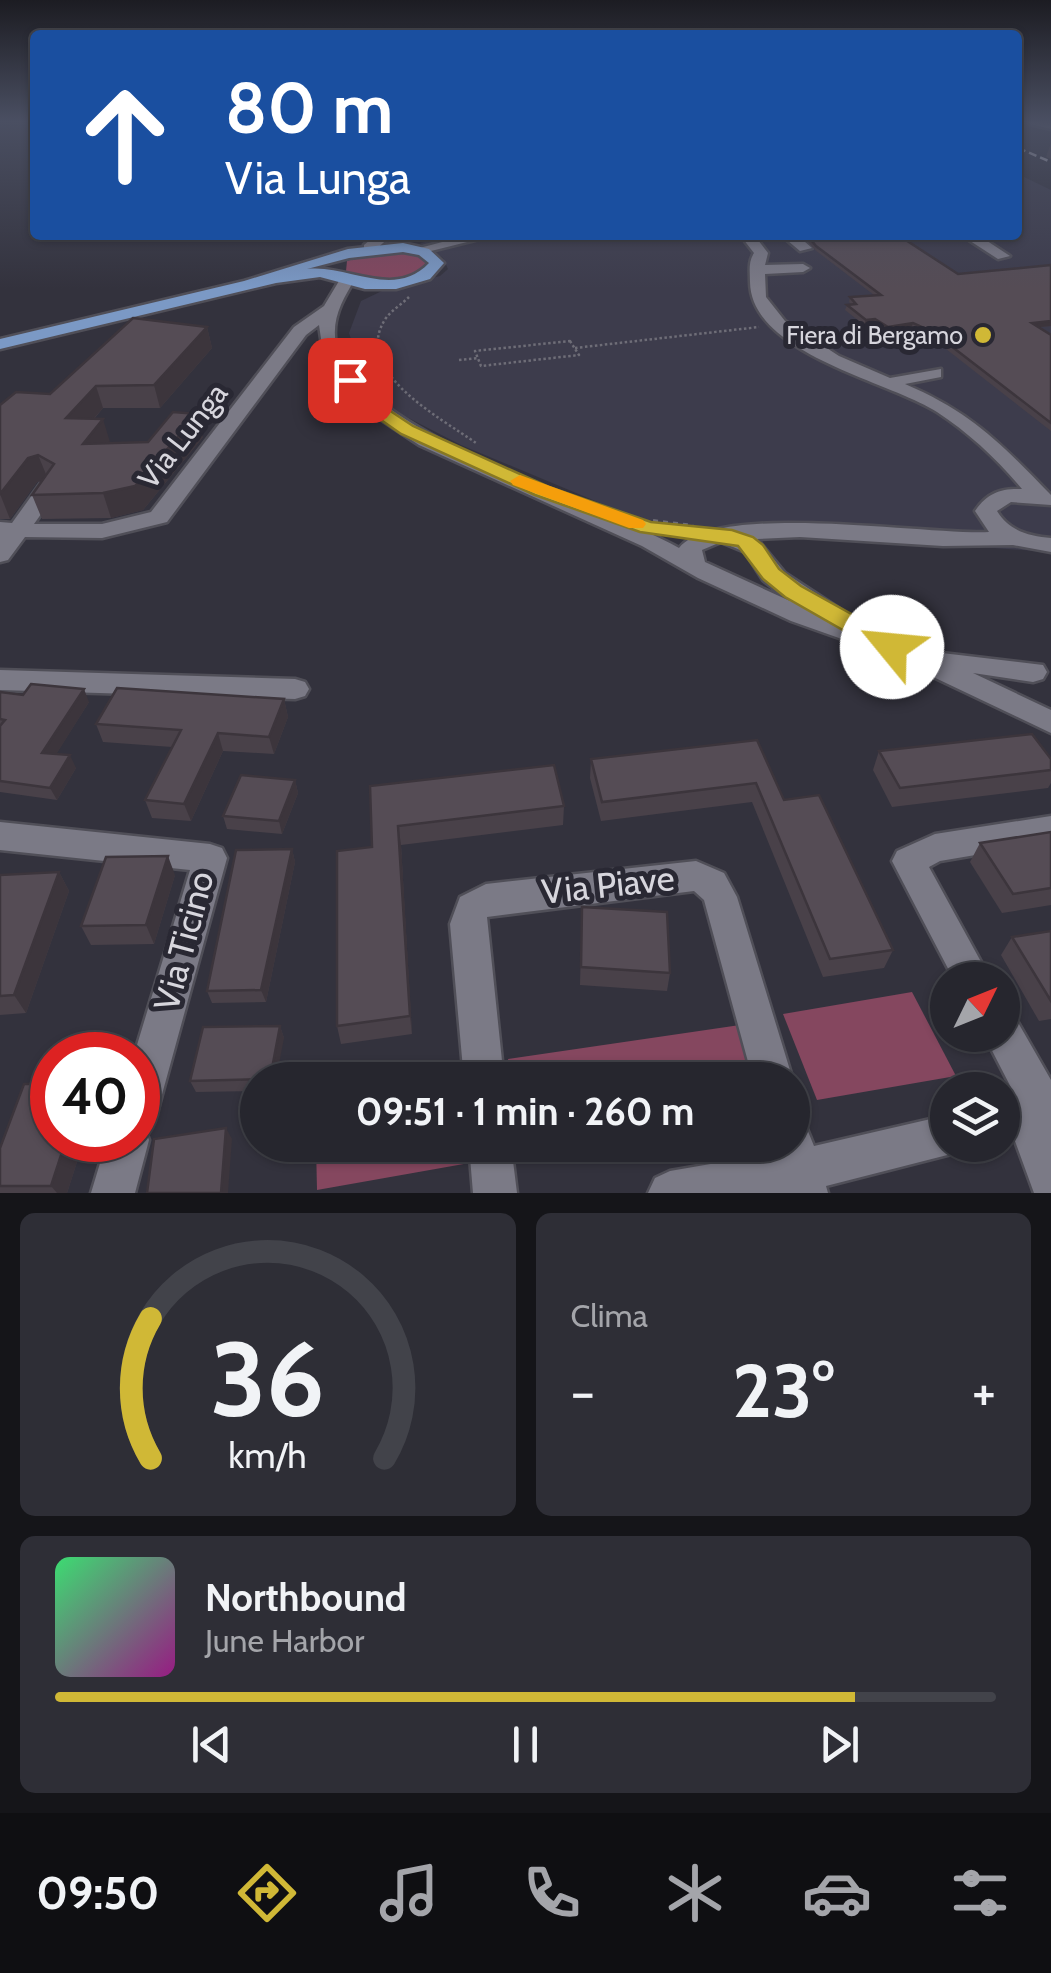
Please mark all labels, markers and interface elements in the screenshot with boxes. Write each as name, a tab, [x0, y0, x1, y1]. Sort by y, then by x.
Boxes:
text: 80 m	[225, 65, 393, 151]
icon: ahead	[60, 70, 190, 200]
text: Via Lunga	[225, 151, 411, 205]
place label: Fiera di Bergamo	[786, 320, 963, 350]
marker: Fiera di Bergamo	[972, 324, 994, 346]
pin	[308, 338, 393, 423]
icon: arrive	[323, 353, 378, 408]
street label: Via Lunga	[130, 375, 236, 496]
position arrow	[840, 595, 944, 699]
street label: Via Piave	[539, 856, 676, 913]
street label: Via Ticino	[144, 866, 223, 1015]
north arrow	[930, 962, 1020, 1052]
map controls	[930, 962, 1020, 1162]
speed limit sign: 40	[30, 1032, 160, 1162]
button: layers	[930, 1072, 1020, 1162]
text: 09:51 · 1 min · 260 m	[356, 1088, 694, 1135]
text: Clima	[571, 1296, 648, 1335]
text: 36	[210, 1316, 325, 1442]
text: 23°	[732, 1345, 834, 1436]
text: −	[571, 1358, 595, 1425]
text: +	[972, 1358, 996, 1425]
text: km/h	[229, 1434, 307, 1477]
text: Northbound	[205, 1574, 407, 1621]
text: June Harbor	[205, 1621, 364, 1660]
icon: previous	[184, 1717, 239, 1772]
icon: pause	[498, 1717, 553, 1772]
icon: next	[812, 1717, 867, 1772]
icon: directions	[232, 1858, 302, 1928]
icon: music	[374, 1858, 444, 1928]
icon: phone	[517, 1858, 587, 1928]
icon: climate	[660, 1858, 730, 1928]
icon: car	[802, 1858, 872, 1928]
icon: filters	[945, 1858, 1015, 1928]
text: 09:50	[36, 1866, 159, 1920]

